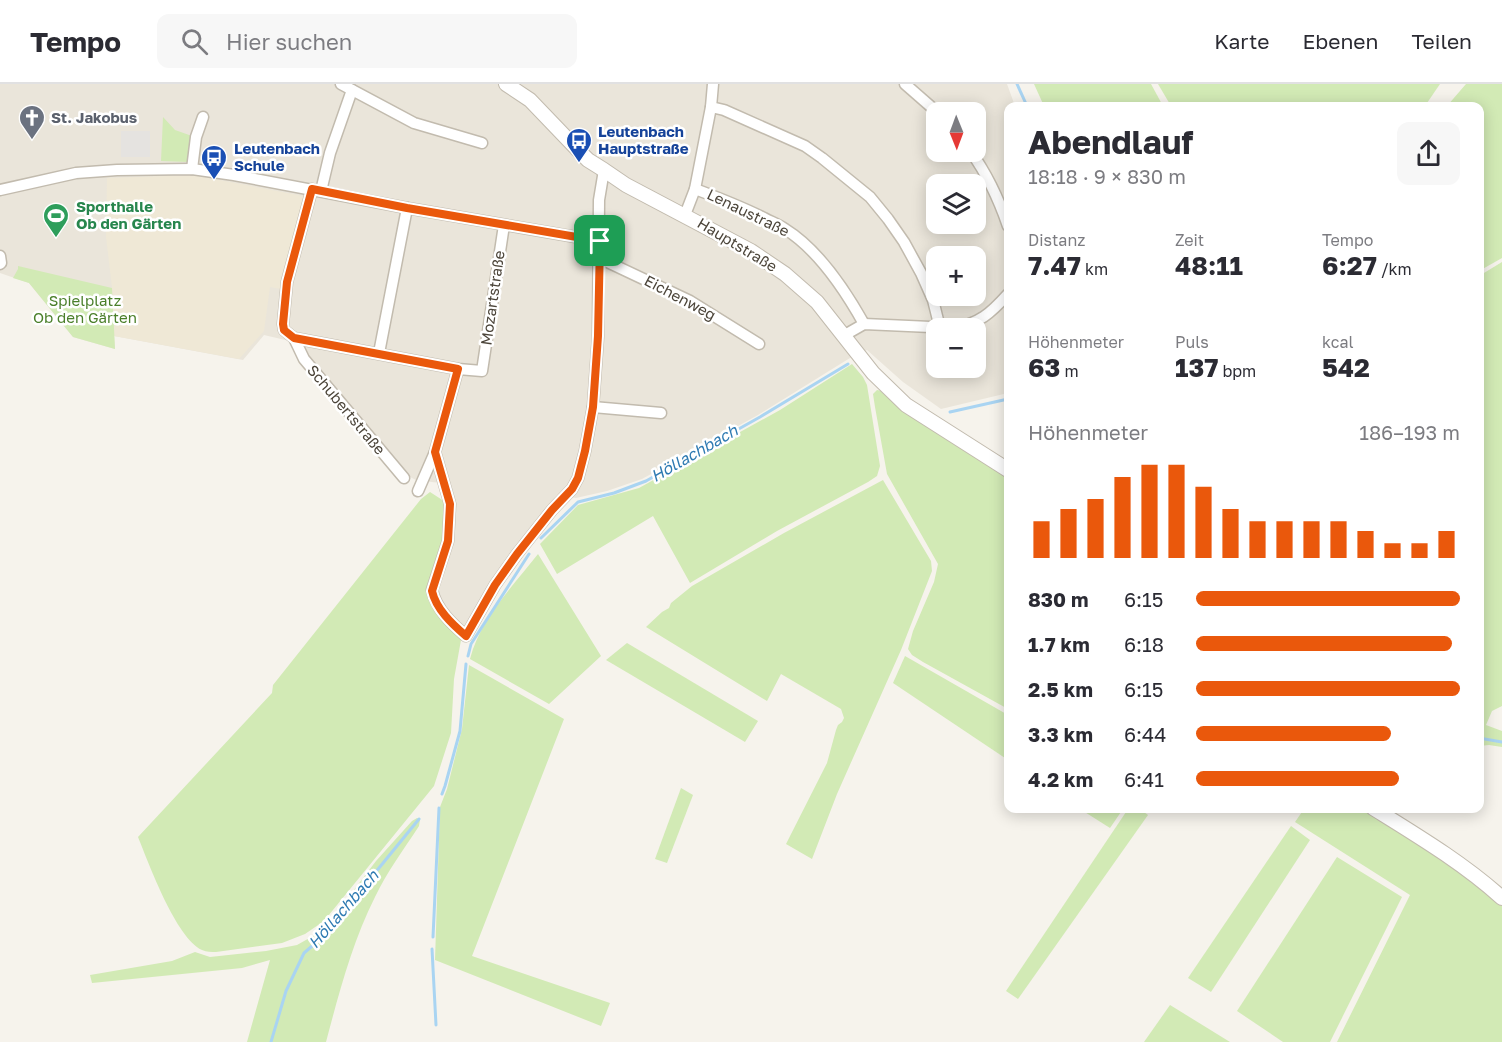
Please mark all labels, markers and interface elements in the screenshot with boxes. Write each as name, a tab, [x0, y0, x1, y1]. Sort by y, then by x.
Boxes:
search box	[157, 14, 577, 68]
text: Tempo	[30, 25, 121, 58]
icon: search	[178, 25, 211, 58]
text: Hier suchen	[226, 28, 352, 55]
text: Karte	[1214, 28, 1270, 54]
text: Ebenen	[1303, 28, 1378, 54]
text: Teilen	[1411, 28, 1472, 54]
north arrow	[926, 102, 986, 162]
map controls	[926, 102, 986, 378]
church icon: St. Jakobus	[17, 103, 47, 141]
place label: St. Jakobus	[51, 108, 137, 126]
place label: Leutenbach Hauptstraße	[598, 122, 689, 157]
text: Abendlauf	[1028, 122, 1193, 161]
button: share	[1397, 122, 1460, 185]
bus stop icon: Leutenbach Hauptstraße	[564, 126, 594, 164]
place label: Leutenbach Schule	[234, 139, 320, 174]
bus stop icon: Leutenbach Schule	[199, 143, 229, 181]
text: 18:18 · 9 × 830 m	[1028, 164, 1186, 188]
button: layers	[926, 174, 986, 234]
street label: Lenaustraße	[704, 184, 793, 240]
place label: Sporthalle Ob den Gärten	[76, 197, 181, 232]
sports icon: Sporthalle Ob den Gärten	[41, 201, 71, 239]
street label: Hauptstraße	[694, 213, 781, 275]
pin	[574, 215, 625, 266]
icon: arrive	[583, 224, 616, 257]
text: Distanz	[1028, 230, 1085, 250]
text: Zeit	[1175, 230, 1204, 250]
text: Tempo	[1322, 230, 1373, 250]
button: +	[926, 246, 986, 306]
street label: Mozartstraße	[476, 249, 508, 346]
text: 7.47	[1028, 250, 1081, 281]
text: 48:11	[1175, 250, 1243, 281]
text: 6:27	[1322, 250, 1377, 281]
text: km	[1081, 259, 1108, 279]
text: /km	[1377, 259, 1412, 279]
street label: Eichenweg	[642, 271, 719, 323]
park label: Spielplatz Ob den Gärten	[33, 291, 137, 326]
button: −	[926, 318, 986, 378]
text: Höhenmeter	[1028, 332, 1124, 352]
text: Puls	[1175, 332, 1209, 352]
text: kcal	[1322, 332, 1354, 352]
text: 63	[1028, 352, 1060, 383]
text: 137	[1175, 352, 1218, 383]
text: 542	[1322, 352, 1370, 383]
street label: Schubertstraße	[304, 361, 390, 458]
text: m	[1060, 361, 1079, 381]
text: bpm	[1218, 361, 1256, 381]
water label: Höllachbach	[647, 420, 742, 486]
text: Höhenmeter	[1028, 420, 1148, 444]
text: 186–193 m	[1359, 420, 1460, 444]
text: 830 m	[1028, 587, 1089, 611]
text: 6:15	[1124, 587, 1163, 611]
text: 1.7 km	[1028, 632, 1090, 656]
text: 6:18	[1124, 632, 1164, 656]
text: 2.5 km	[1028, 677, 1093, 701]
text: 6:15	[1124, 677, 1163, 701]
text: 3.3 km	[1028, 722, 1093, 746]
text: 6:44	[1124, 722, 1167, 746]
text: 4.2 km	[1028, 767, 1093, 791]
text: 6:41	[1124, 767, 1164, 791]
water label: Höllachbach	[304, 865, 383, 952]

